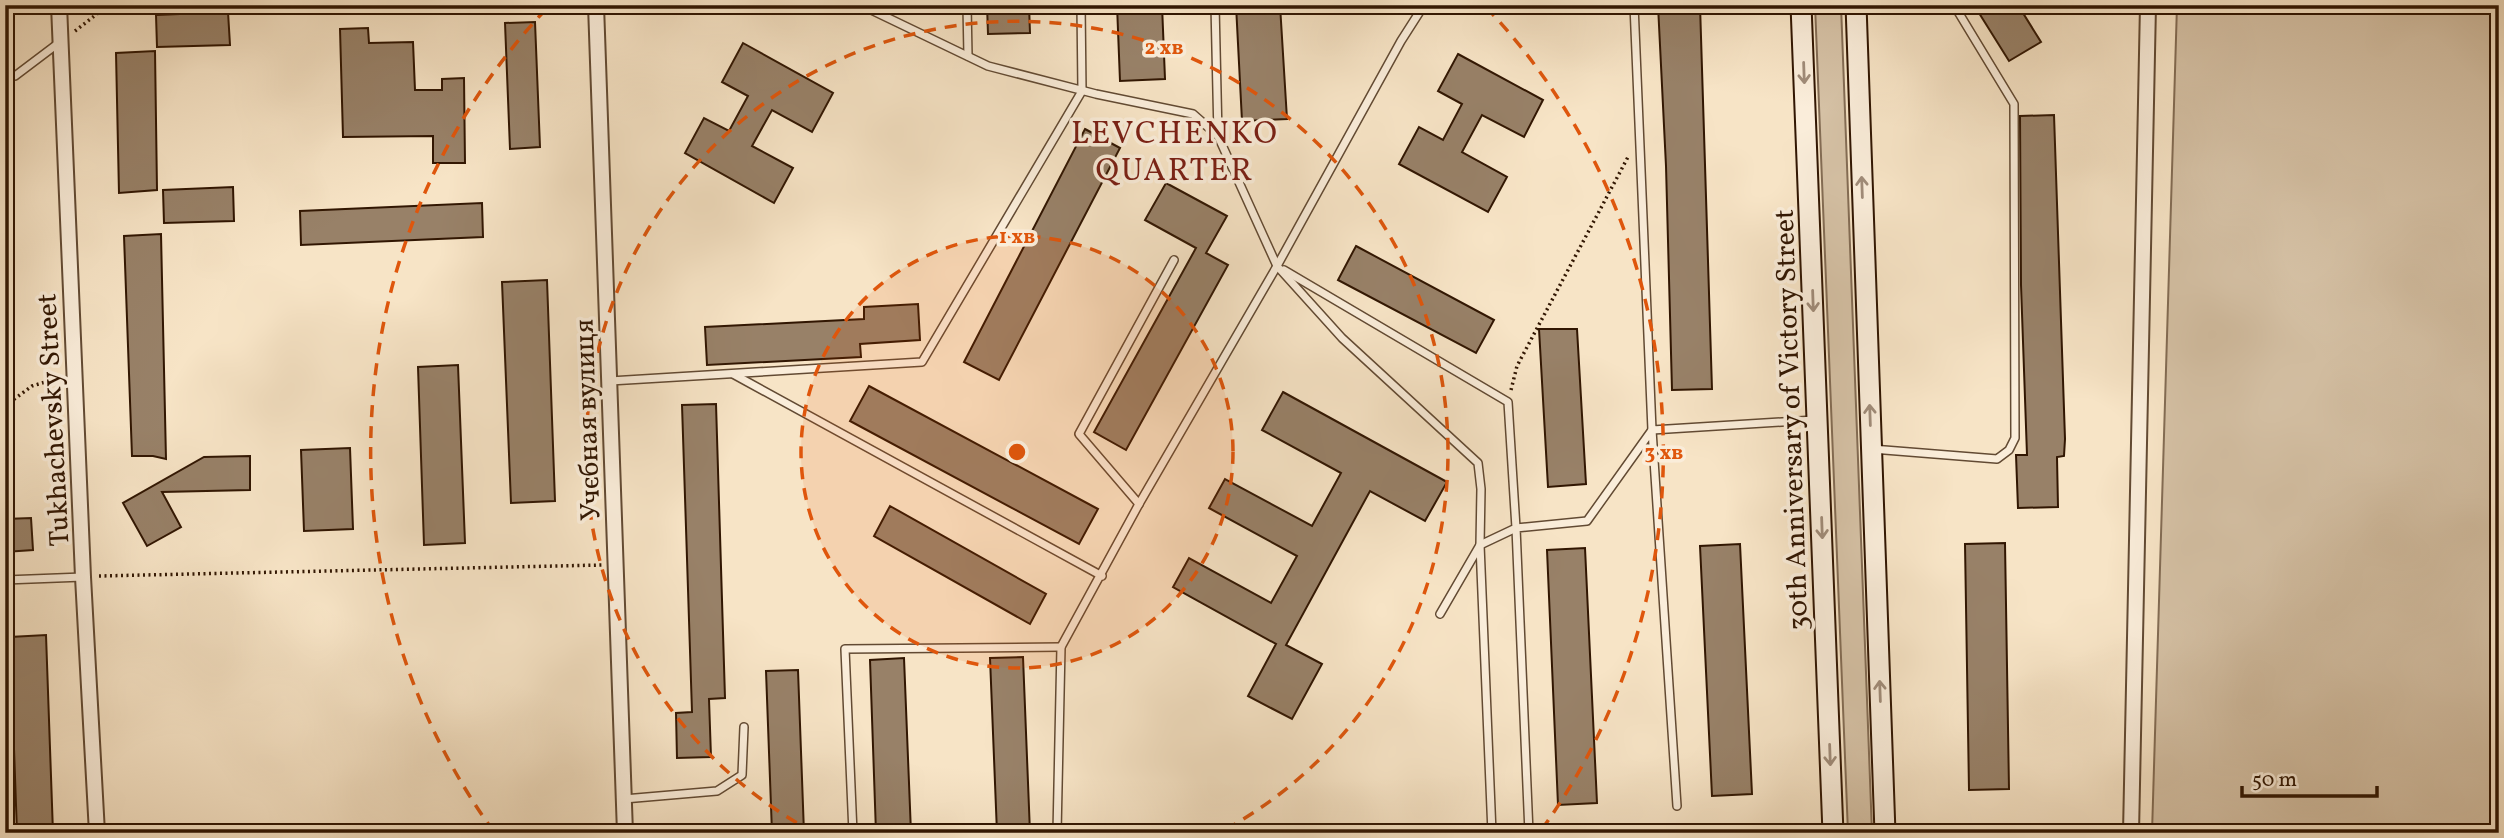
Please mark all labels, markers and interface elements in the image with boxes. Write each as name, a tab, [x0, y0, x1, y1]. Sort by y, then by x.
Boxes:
text: 2 хв	[1144, 34, 1184, 63]
one-way arrow	[1798, 62, 1811, 85]
district label: LEVCHENKO QUARTER	[1071, 113, 1279, 194]
one-way arrow	[1856, 176, 1869, 199]
street label: 30th Anniversary of Victory Street	[1766, 209, 1819, 631]
text: 1 хв	[999, 223, 1035, 252]
one-way arrow	[1807, 289, 1820, 312]
street label: Tukhachevsky Street	[28, 292, 81, 547]
street label: Учєбная вулиця	[565, 318, 612, 522]
one-way arrow	[1864, 404, 1877, 427]
text: 3 хв	[1645, 439, 1683, 468]
centre of rings	[1005, 440, 1029, 464]
one-way arrow	[1816, 516, 1829, 539]
one-way arrow	[1873, 680, 1887, 703]
one-way arrow	[1824, 744, 1837, 767]
scale bar	[2242, 754, 2376, 798]
text: 50 m	[2252, 766, 2297, 795]

